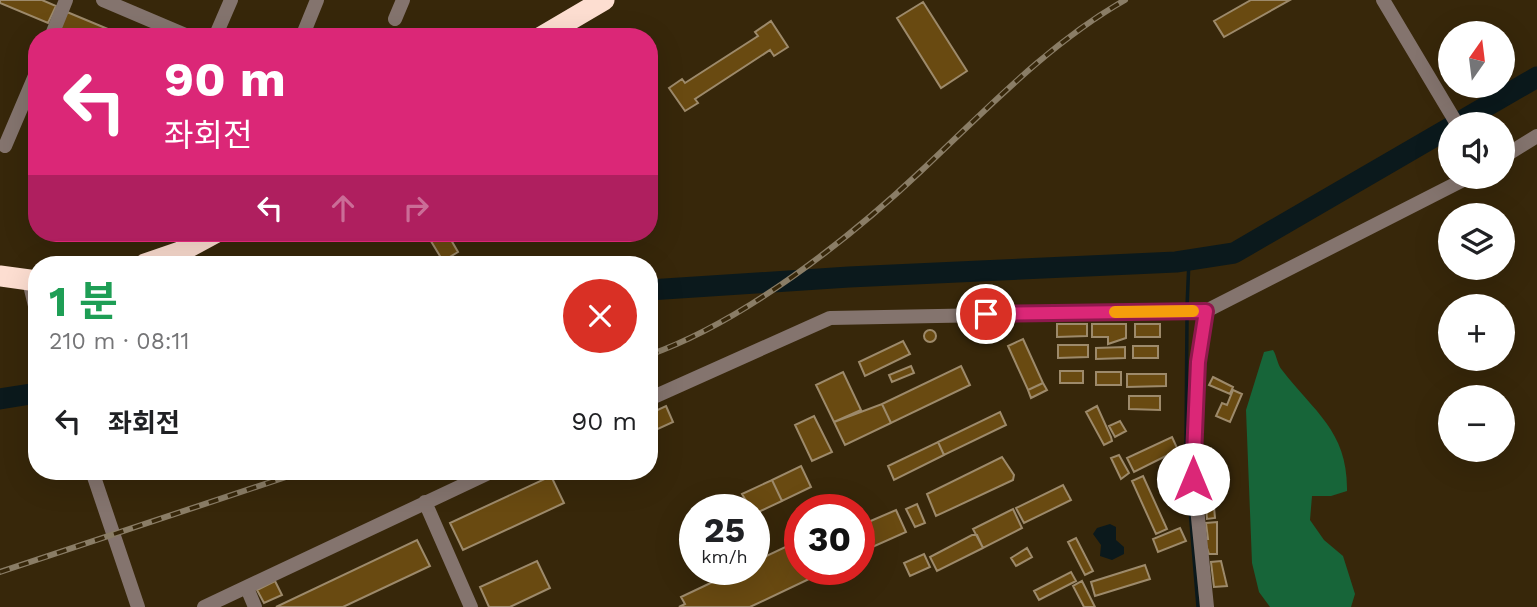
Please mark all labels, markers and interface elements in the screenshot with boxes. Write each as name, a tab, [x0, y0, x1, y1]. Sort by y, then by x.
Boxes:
north arrow	[1438, 21, 1516, 98]
map controls	[1438, 21, 1515, 462]
text: 90 m	[164, 50, 286, 108]
icon: left	[49, 56, 140, 147]
button: sound	[1438, 112, 1515, 189]
text: 좌회전	[164, 116, 252, 154]
icon: left	[251, 189, 289, 227]
icon: ahead	[324, 189, 362, 227]
icon: right	[397, 189, 435, 227]
button: layers	[1438, 203, 1515, 280]
text: 1 분	[49, 277, 118, 326]
button: close	[563, 279, 637, 353]
pin	[956, 284, 1016, 344]
button: +	[1438, 294, 1515, 371]
icon: arrive	[967, 295, 1005, 333]
text: 210 m · 08:11	[49, 328, 190, 355]
button: −	[1438, 385, 1515, 462]
icon: left	[49, 402, 87, 440]
text: 90 m	[571, 406, 637, 436]
text: 좌회전	[108, 408, 180, 438]
position arrow	[1156, 442, 1230, 516]
speed limit sign: 30	[784, 494, 875, 585]
text: 25	[704, 509, 745, 551]
text: km/h	[701, 546, 748, 567]

